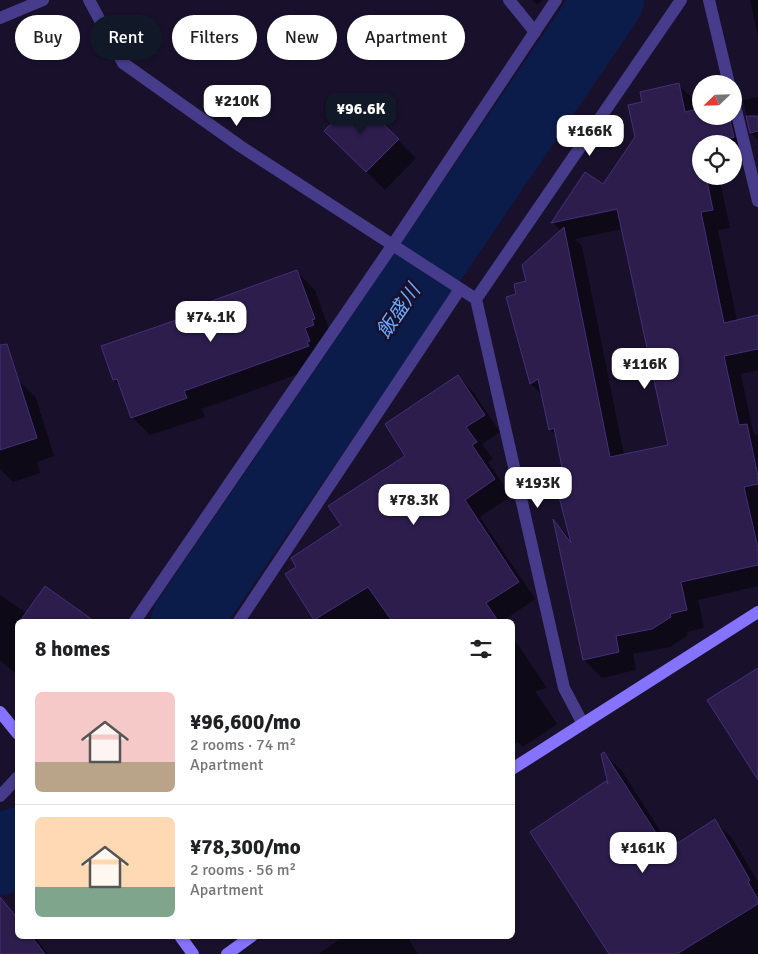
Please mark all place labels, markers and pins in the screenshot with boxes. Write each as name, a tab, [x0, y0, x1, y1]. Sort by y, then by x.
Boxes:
pin: ¥210K	[202, 84, 272, 127]
pin: ¥96.6K	[320, 92, 402, 135]
pin: ¥166K	[555, 114, 625, 157]
pin: ¥74.1K	[170, 300, 252, 343]
pin: ¥116K	[610, 348, 680, 390]
pin: ¥193K	[503, 466, 573, 509]
pin: ¥78.3K	[373, 484, 455, 526]
pin: ¥161K	[608, 832, 678, 874]

